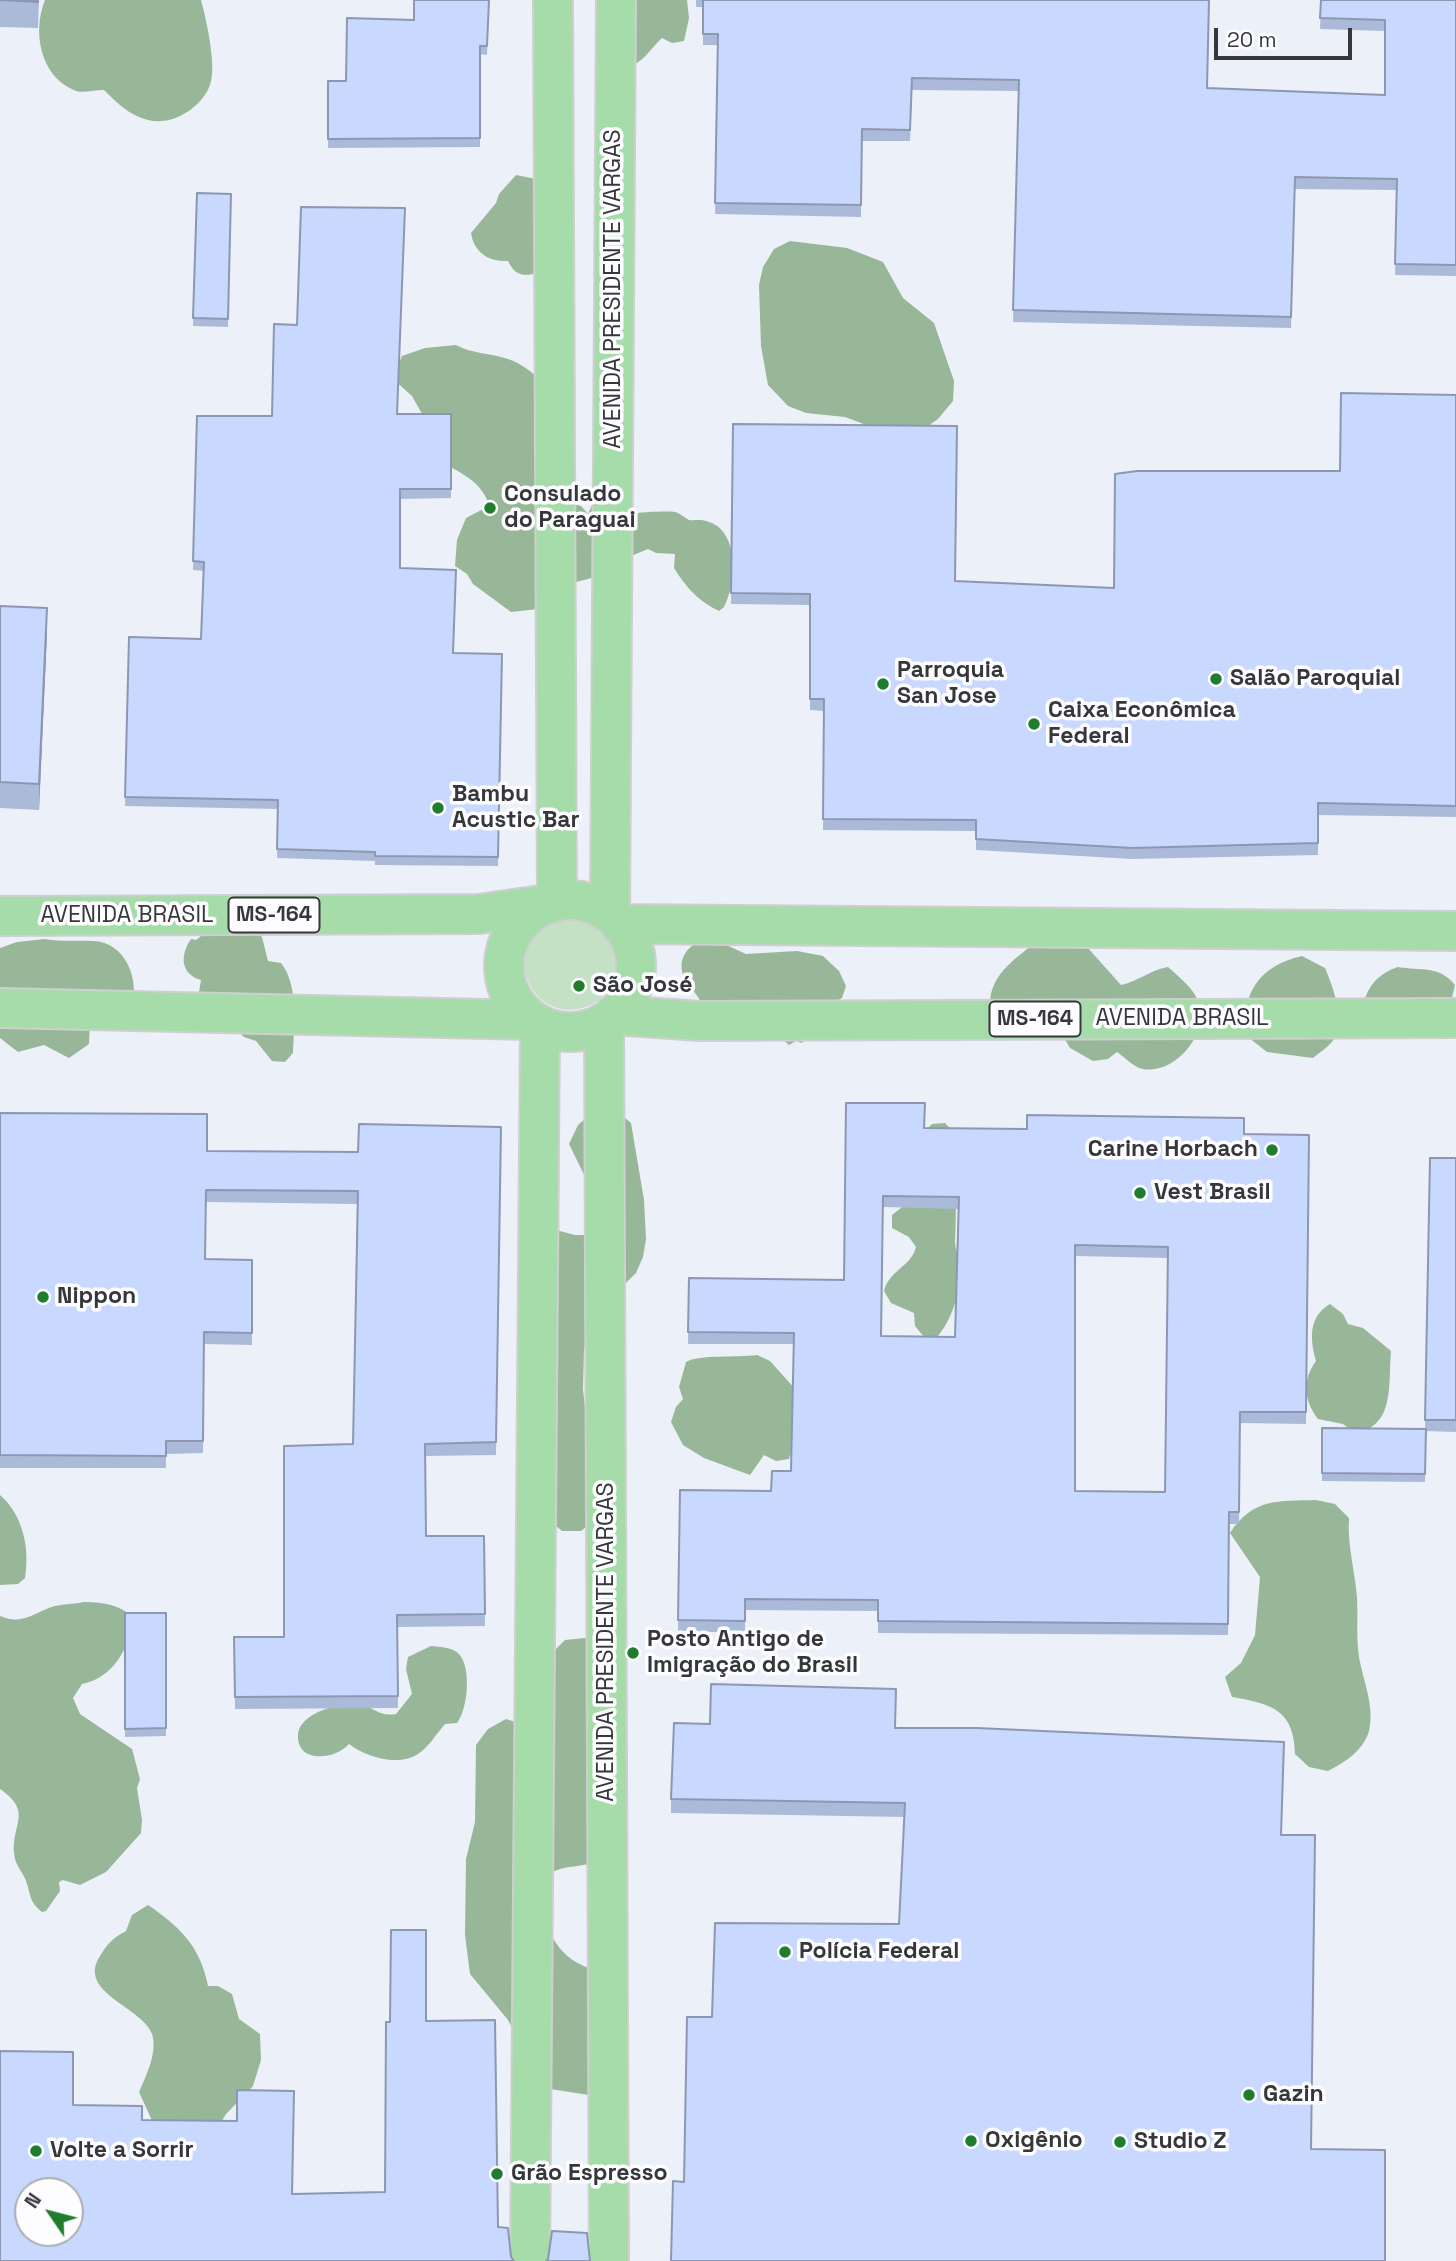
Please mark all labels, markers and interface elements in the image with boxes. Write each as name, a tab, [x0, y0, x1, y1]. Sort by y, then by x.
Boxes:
scale bar	[1218, 14, 1356, 58]
text: 20 m	[1227, 26, 1277, 53]
street label: AVENIDA PRESIDENTE VARGAS	[600, 129, 628, 449]
place label: Consulado do Paraguai	[504, 481, 636, 535]
marker: Consulado do Paraguai	[482, 500, 498, 516]
place label: Parroquia San Jose	[897, 657, 1004, 711]
place label: Salão Paroquial	[1230, 665, 1400, 693]
marker: Salão Paroquial	[1208, 671, 1224, 687]
marker: Parroquia San Jose	[875, 676, 891, 692]
place label: Caixa Econômica Federal	[1048, 697, 1236, 751]
marker: Caixa Econômica Federal	[1026, 716, 1042, 732]
place label: Bambu Acustic Bar	[452, 781, 580, 835]
marker: Bambu Acustic Bar	[430, 800, 446, 816]
road number: MS-164	[229, 898, 320, 932]
street label: AVENIDA BRASIL	[40, 902, 214, 930]
place label: São José	[593, 972, 692, 1000]
marker: São José	[571, 978, 587, 994]
road number: MS-164	[990, 1002, 1080, 1036]
street label: AVENIDA BRASIL	[1095, 1005, 1269, 1033]
place label: Carine Horbach	[1088, 1136, 1258, 1164]
marker: Carine Horbach	[1264, 1142, 1280, 1158]
place label: Vest Brasil	[1154, 1179, 1271, 1207]
marker: Vest Brasil	[1132, 1185, 1148, 1201]
place label: Nippon	[57, 1283, 136, 1311]
marker: Nippon	[35, 1289, 51, 1305]
street label: AVENIDA PRESIDENTE VARGAS	[593, 1482, 621, 1802]
place label: Posto Antigo de Imigração do Brasil	[647, 1626, 858, 1680]
marker: Posto Antigo de Imigração do Brasil	[625, 1645, 641, 1661]
place label: Polícia Federal	[799, 1938, 959, 1966]
marker: Polícia Federal	[777, 1944, 793, 1960]
place label: Gazin	[1263, 2081, 1324, 2109]
marker: Gazin	[1241, 2087, 1257, 2103]
place label: Oxigênio	[985, 2127, 1083, 2155]
place label: Studio Z	[1134, 2128, 1227, 2156]
marker: Oxigênio	[963, 2133, 979, 2149]
marker: Studio Z	[1112, 2134, 1128, 2150]
place label: Volte a Sorrir	[50, 2137, 193, 2165]
marker: Volte a Sorrir	[28, 2143, 44, 2159]
place label: Grão Espresso	[511, 2160, 668, 2188]
marker: Grão Espresso	[489, 2166, 505, 2182]
north arrow	[14, 2177, 84, 2247]
text: N	[19, 2188, 47, 2213]

